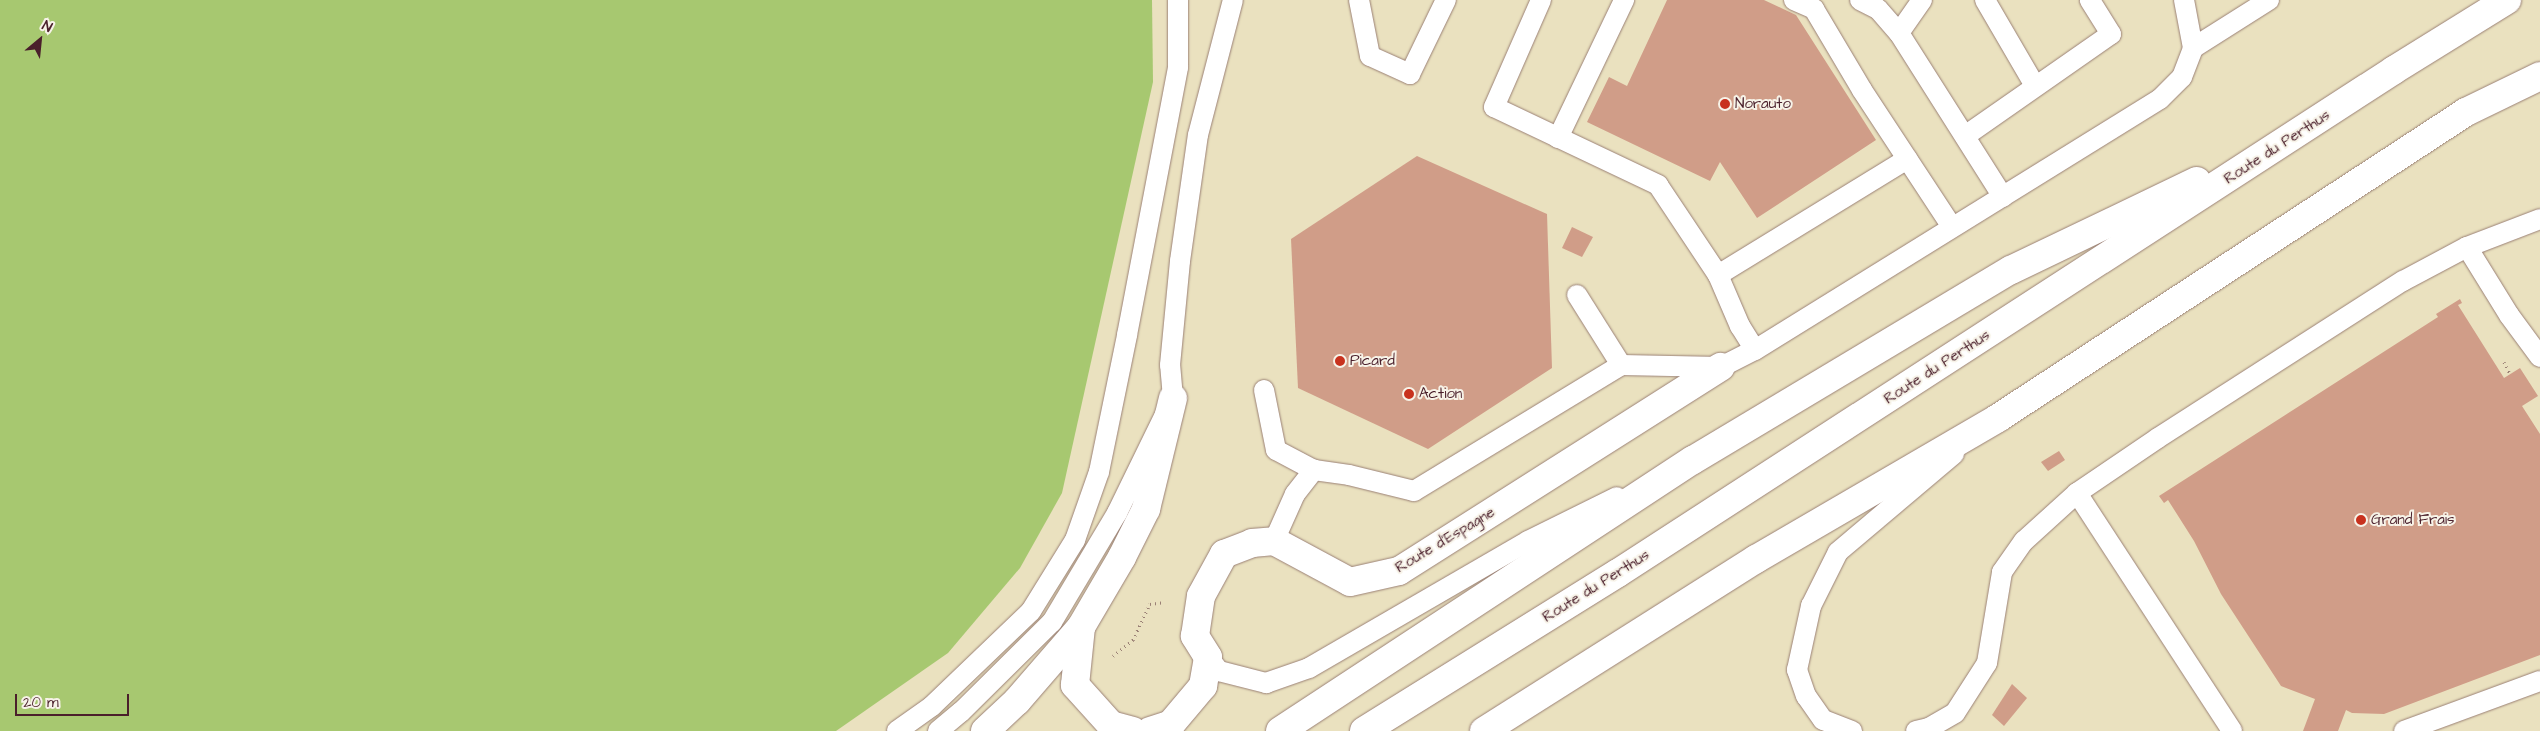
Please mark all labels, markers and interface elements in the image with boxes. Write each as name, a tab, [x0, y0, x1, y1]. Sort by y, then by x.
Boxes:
north arrow	[15, 15, 65, 65]
text: N	[38, 16, 56, 38]
place label: Norauto	[1735, 95, 1791, 113]
marker: Norauto	[1719, 98, 1731, 110]
street label: Route du Perthus	[2221, 106, 2333, 188]
street label: Route du Perthus	[1881, 326, 1993, 408]
place label: Picard	[1350, 352, 1395, 370]
marker: Picard	[1334, 355, 1346, 367]
place label: Action	[1419, 385, 1462, 403]
marker: Action	[1403, 388, 1415, 400]
street label: Route d'Espagne	[1392, 503, 1498, 577]
place label: Grand Frais	[2371, 511, 2455, 529]
marker: Grand Frais	[2355, 514, 2367, 526]
street label: Route du Perthus	[1539, 546, 1653, 626]
scale bar	[18, 684, 131, 716]
text: 20 m	[23, 692, 59, 713]

